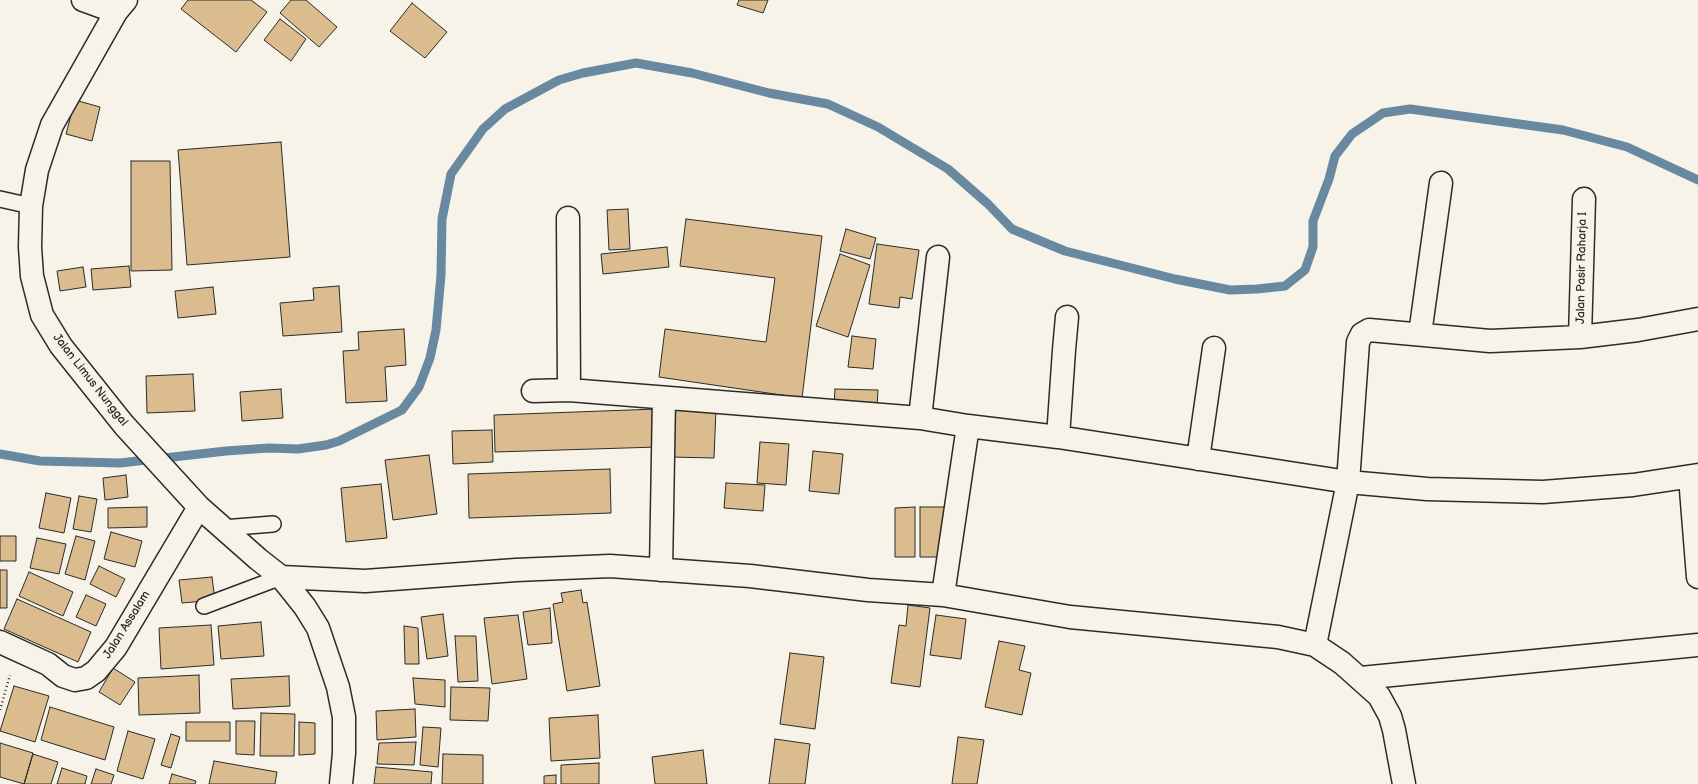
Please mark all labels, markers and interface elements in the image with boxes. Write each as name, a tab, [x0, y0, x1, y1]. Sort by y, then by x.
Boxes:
street label: Jalan Pasir Raharja I	[1574, 212, 1590, 324]
street label: Jalan Limus Nunggal	[49, 331, 131, 429]
street label: Jalan Assalam	[100, 589, 154, 661]

